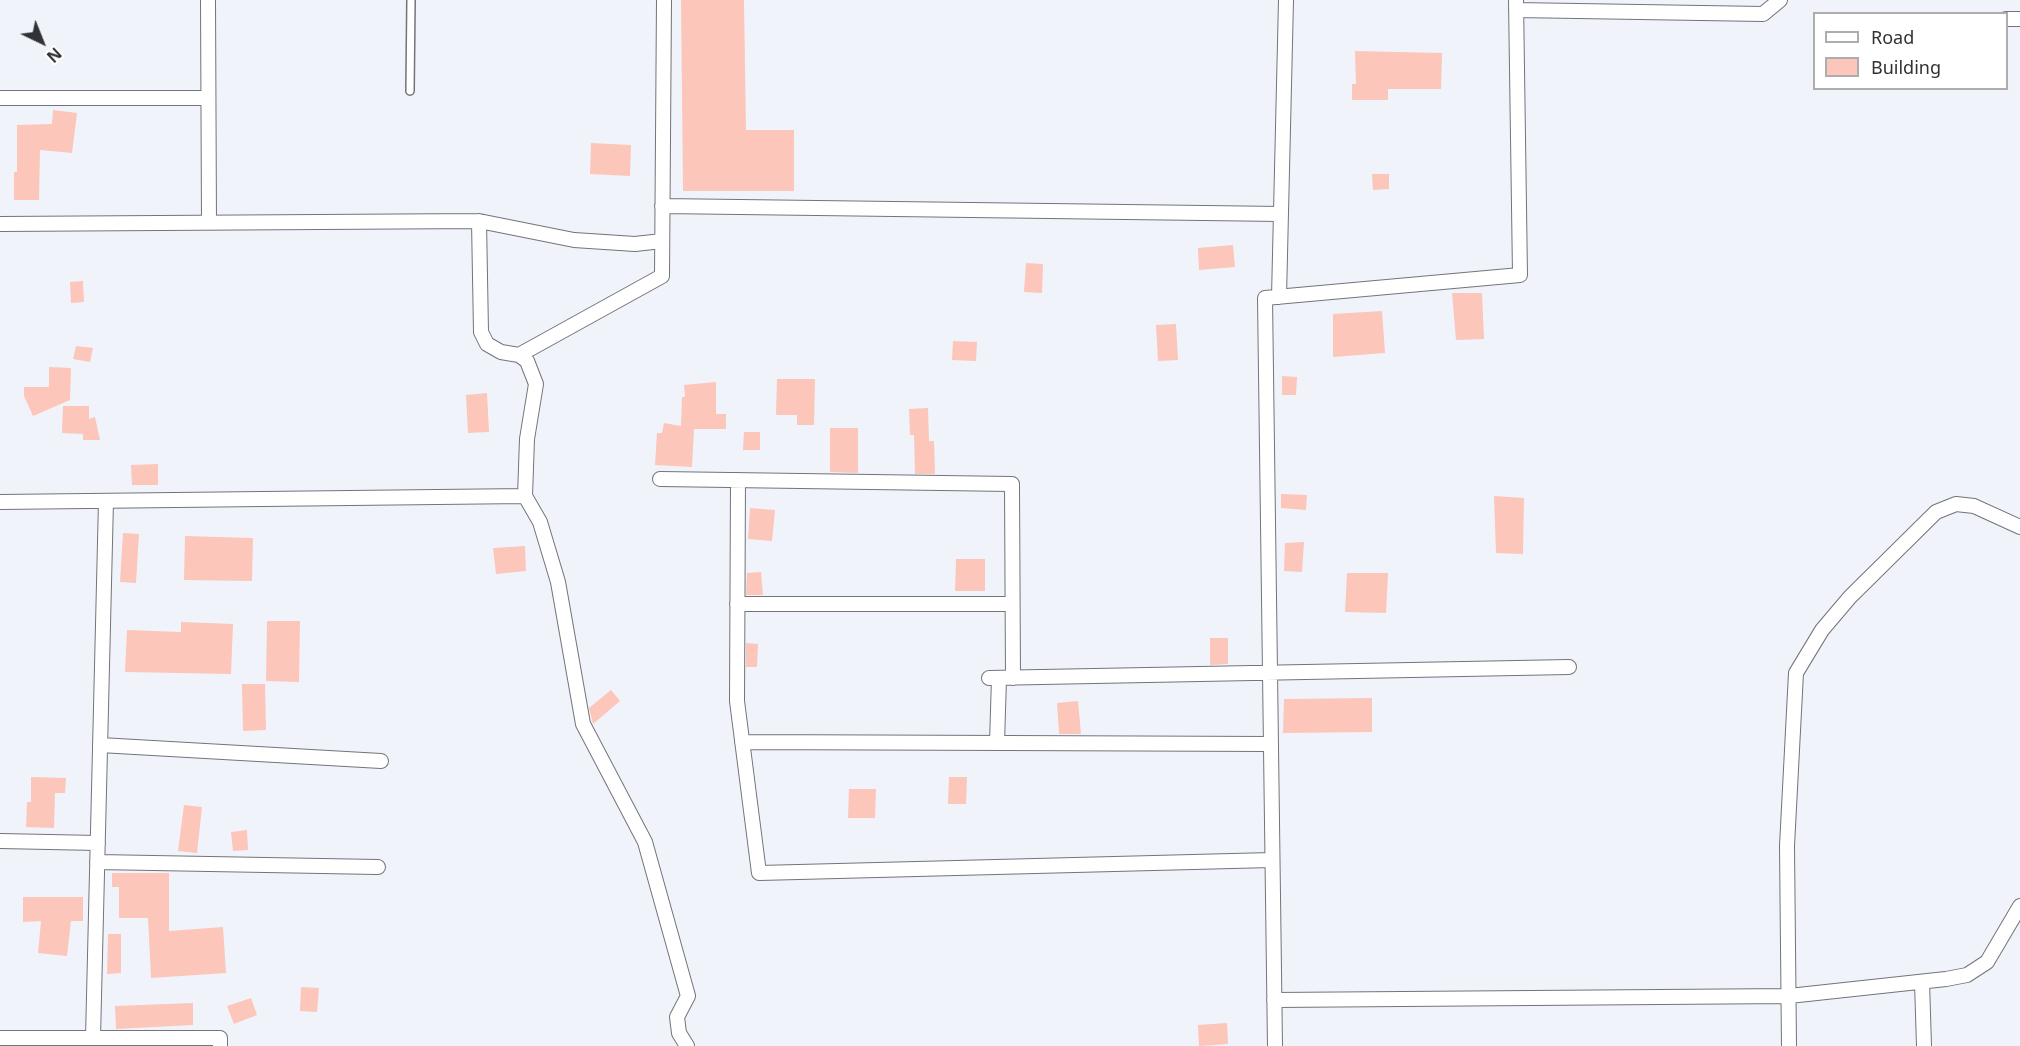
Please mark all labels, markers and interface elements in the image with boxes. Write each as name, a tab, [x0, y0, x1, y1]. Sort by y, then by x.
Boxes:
north arrow	[12, 12, 72, 72]
legend	[1813, 12, 2008, 90]
text: Road	[1871, 25, 1914, 49]
text: N	[42, 43, 67, 68]
text: Building	[1871, 55, 1941, 79]

